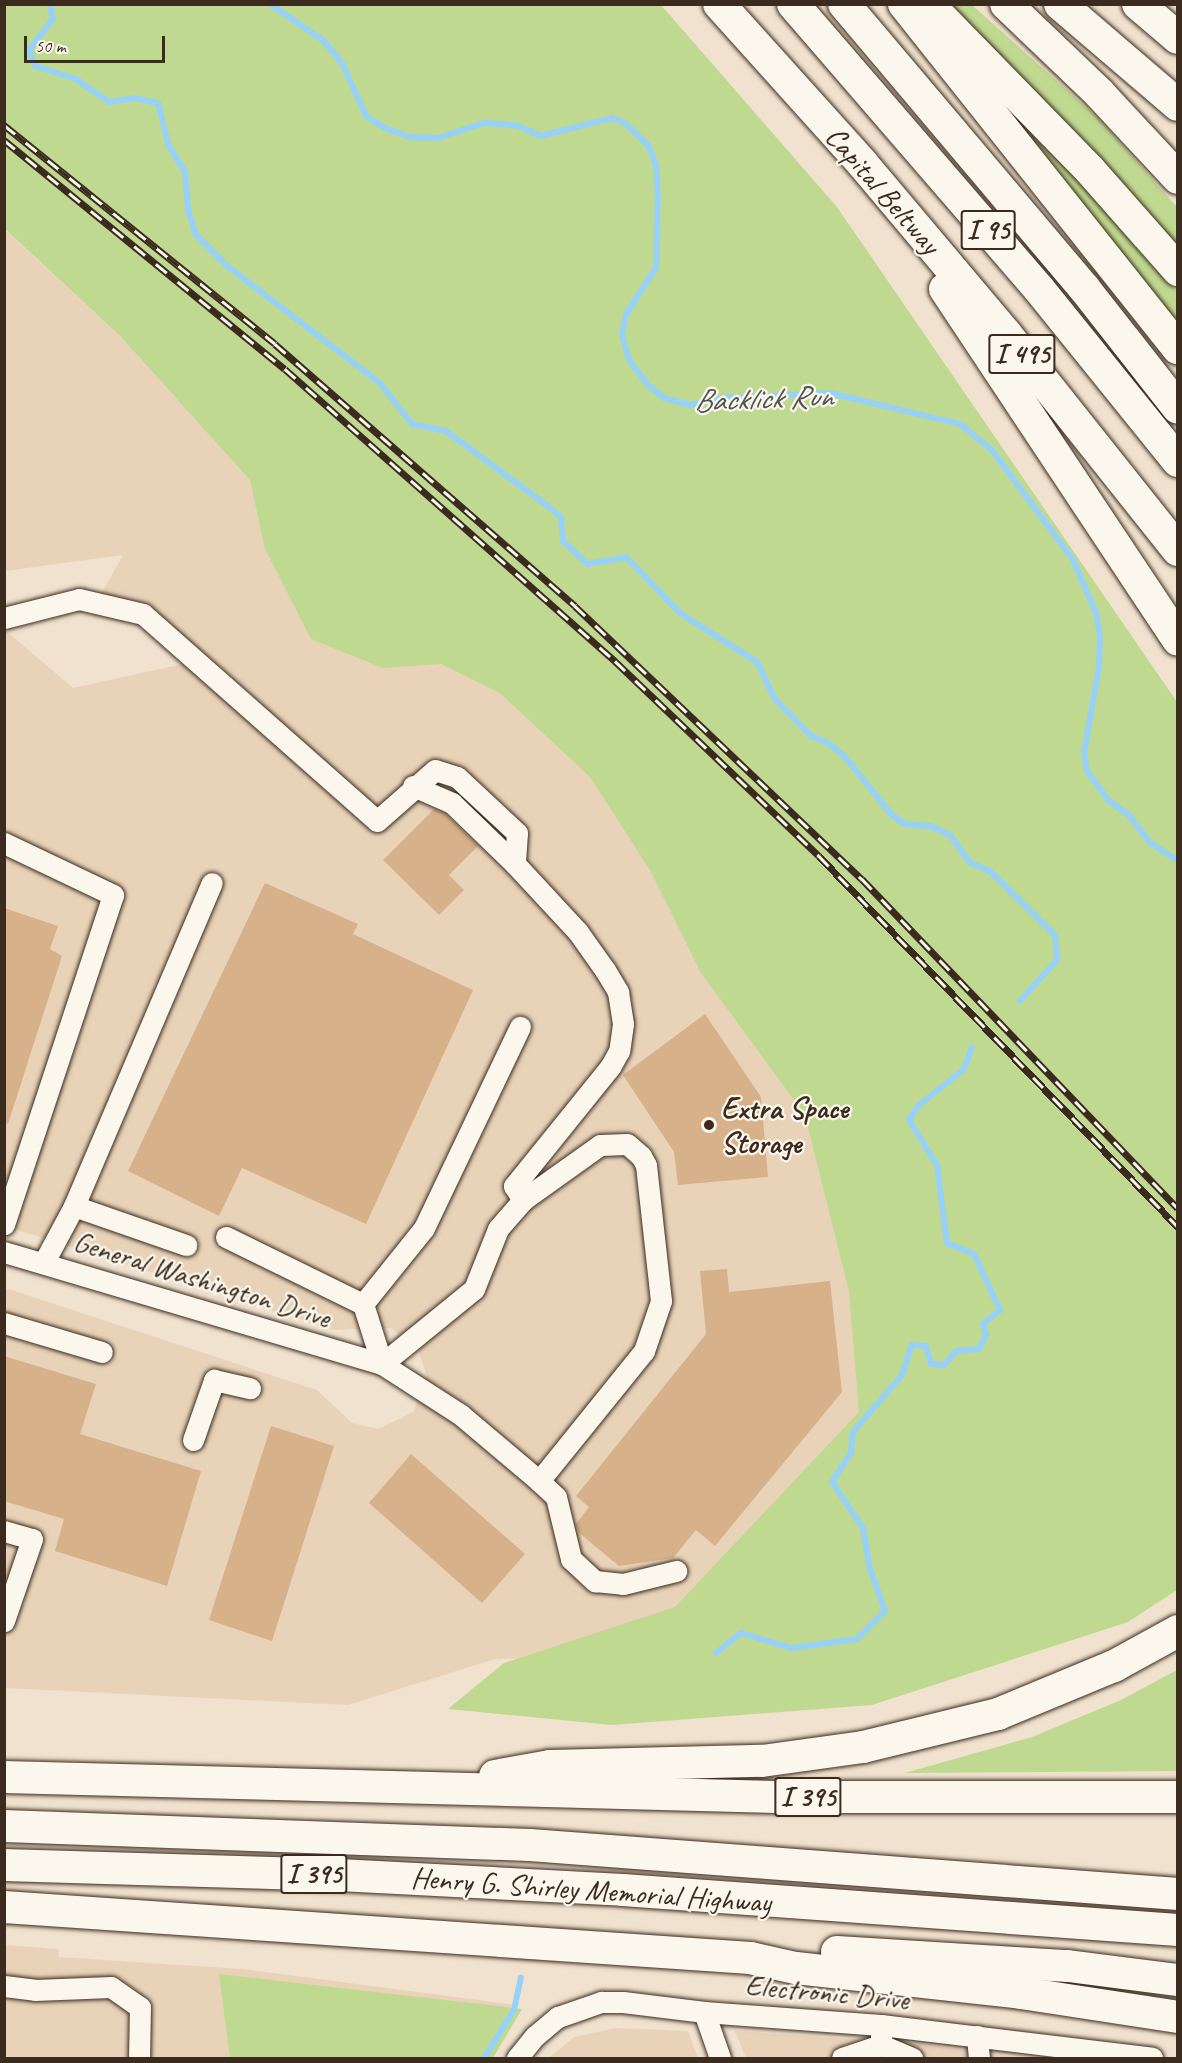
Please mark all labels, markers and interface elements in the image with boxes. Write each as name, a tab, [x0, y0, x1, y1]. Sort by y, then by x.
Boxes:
scale bar	[27, 24, 168, 62]
text: 50 m	[35, 35, 66, 57]
street label: Capital Beltway	[818, 119, 948, 261]
road number: I 95	[960, 205, 1016, 255]
road number: I 495	[988, 329, 1056, 379]
water label: Backlick Run	[693, 377, 833, 421]
place label: Extra Space Storage	[721, 1090, 849, 1160]
marker: Extra Space Storage	[702, 1118, 716, 1132]
street label: General Washington Drive	[69, 1223, 335, 1335]
road number: I 395	[774, 1772, 842, 1822]
road number: I 395	[280, 1849, 348, 1899]
street label: Henry G. Shirley Memorial Highway	[410, 1860, 772, 1920]
street label: Electronic Drive	[744, 1967, 910, 2017]

